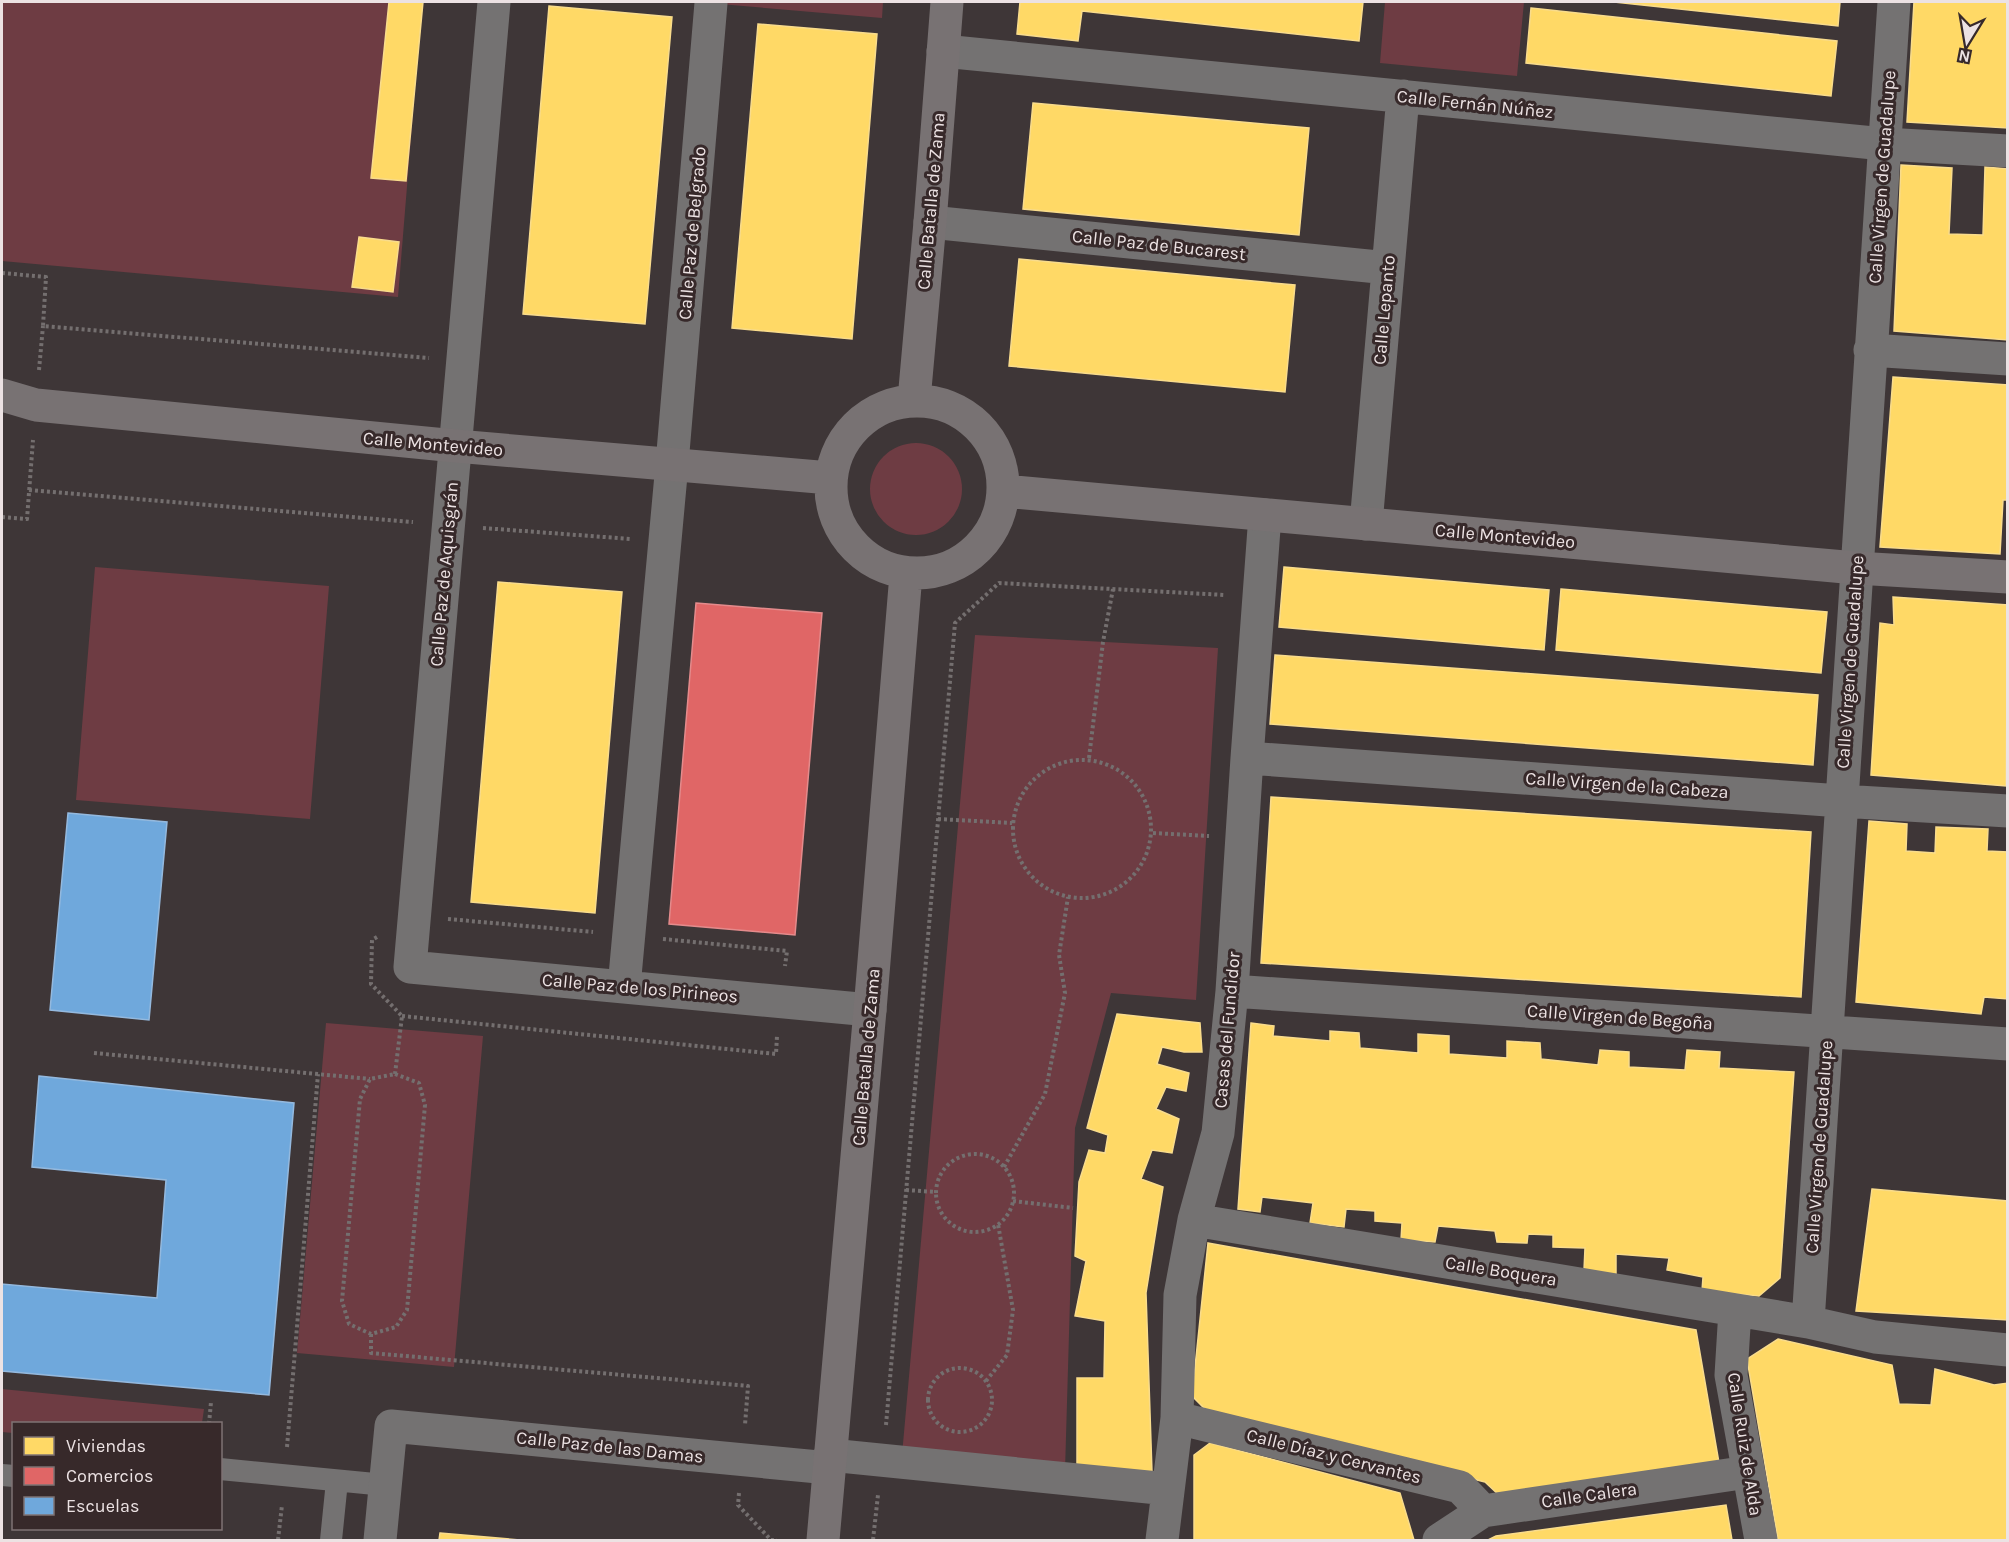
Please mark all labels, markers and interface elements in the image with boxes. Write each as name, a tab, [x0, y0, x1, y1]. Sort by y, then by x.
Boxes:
north arrow	[1937, 12, 1997, 72]
text: N	[1957, 46, 1972, 67]
street label: Calle Virgen de Guadalupe	[1864, 70, 1900, 284]
street label: Calle Fernán Núñez	[1396, 85, 1554, 123]
street label: Calle Batalla de Zama	[912, 111, 950, 291]
street label: Calle Paz de Belgrado	[673, 145, 711, 321]
street label: Calle Paz de Bucarest	[1071, 225, 1247, 265]
street label: Calle Lepanto	[1368, 254, 1400, 366]
street label: Calle Montevideo	[362, 427, 504, 461]
street label: Calle Paz de Aquisgrán	[425, 481, 463, 667]
street label: Calle Montevideo	[1434, 519, 1576, 553]
street label: Calle Virgen de Guadalupe	[1832, 555, 1868, 769]
street label: Calle Virgen de la Cabeza	[1525, 767, 1729, 803]
street label: Casas del Fundidor	[1209, 950, 1245, 1109]
street label: Calle Batalla de Zama	[847, 967, 885, 1147]
street label: Calle Paz de los Pirineos	[541, 968, 739, 1008]
street label: Calle Virgen de Begoña	[1526, 1000, 1714, 1034]
street label: Calle Virgen de Guadalupe	[1801, 1040, 1837, 1254]
street label: Calle Boquera	[1444, 1251, 1558, 1291]
street label: Calle Ruiz de Alda	[1723, 1371, 1767, 1517]
legend	[12, 1422, 222, 1530]
street label: Calle Díaz y Cervantes	[1244, 1424, 1424, 1488]
street label: Calle Paz de las Damas	[515, 1426, 705, 1468]
text: Viviendas	[66, 1435, 146, 1457]
text: Comercios	[66, 1465, 153, 1487]
street label: Calle Calera	[1540, 1477, 1638, 1513]
text: Escuelas	[66, 1495, 139, 1517]

